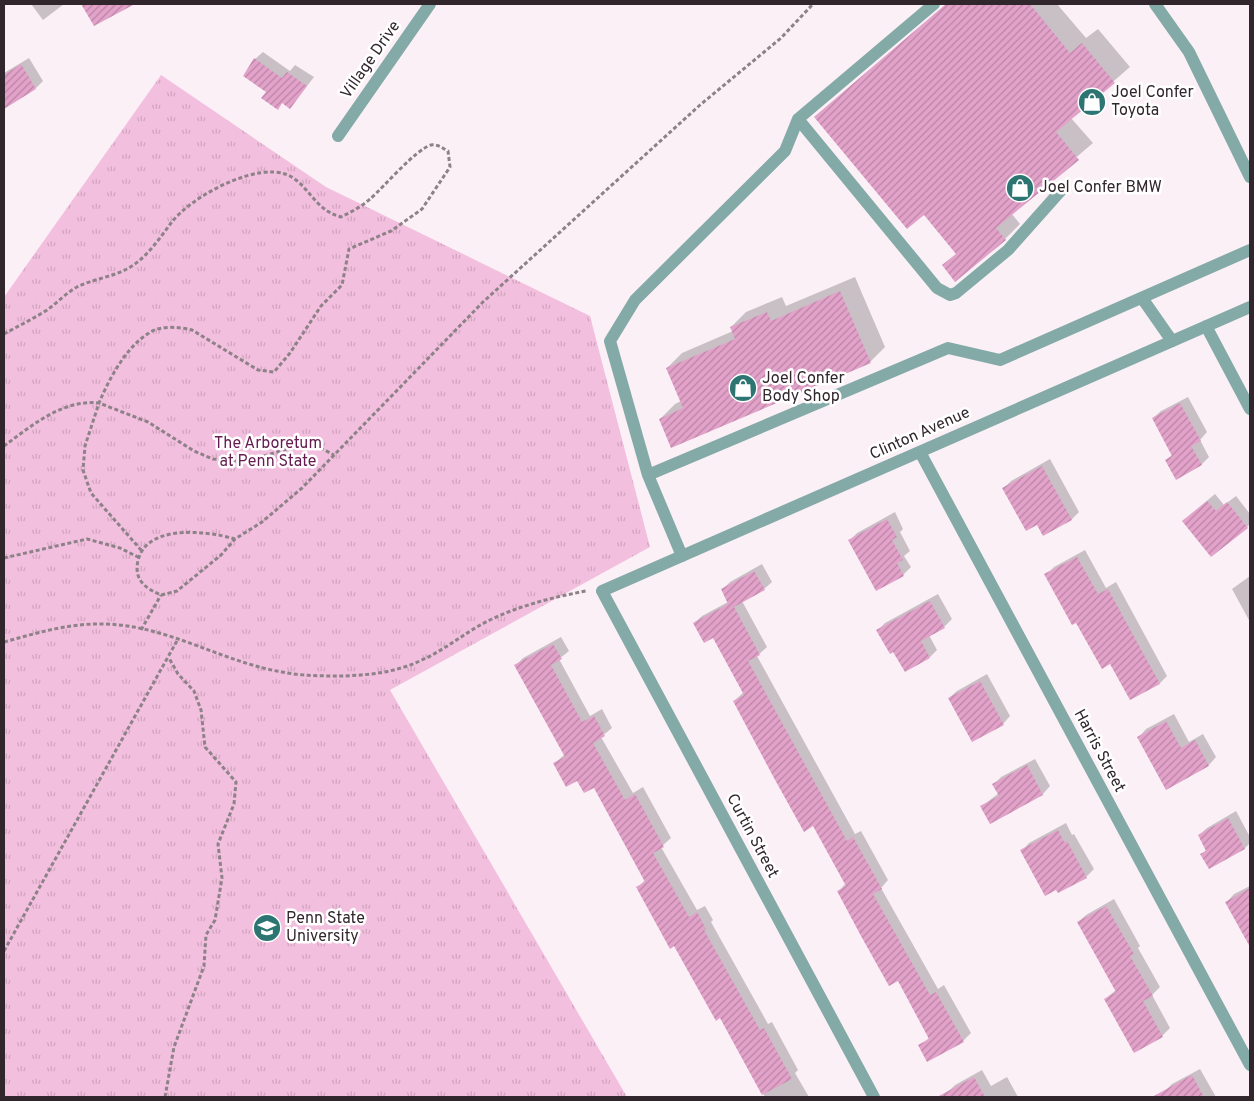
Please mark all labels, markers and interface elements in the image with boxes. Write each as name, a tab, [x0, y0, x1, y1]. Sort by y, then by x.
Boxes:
street label: Village Drive	[337, 17, 405, 103]
place label: Joel Confer Toyota	[1111, 83, 1194, 121]
shop icon: Joel Confer Toyota	[1077, 87, 1107, 117]
shop icon: Joel Confer BMW	[1005, 173, 1035, 203]
place label: Joel Confer BMW	[1039, 178, 1162, 198]
place label: Joel Confer Body Shop	[762, 369, 845, 407]
shop icon: Joel Confer Body Shop	[728, 373, 758, 403]
street label: Clinton Avenue	[867, 403, 973, 465]
park label: The Arboretum at Penn State	[214, 434, 322, 472]
street label: Harris Street	[1069, 706, 1129, 796]
street label: Curtin Street	[721, 790, 783, 882]
place label: Penn State University	[286, 909, 365, 947]
school or university icon: Penn State University	[252, 913, 282, 943]

